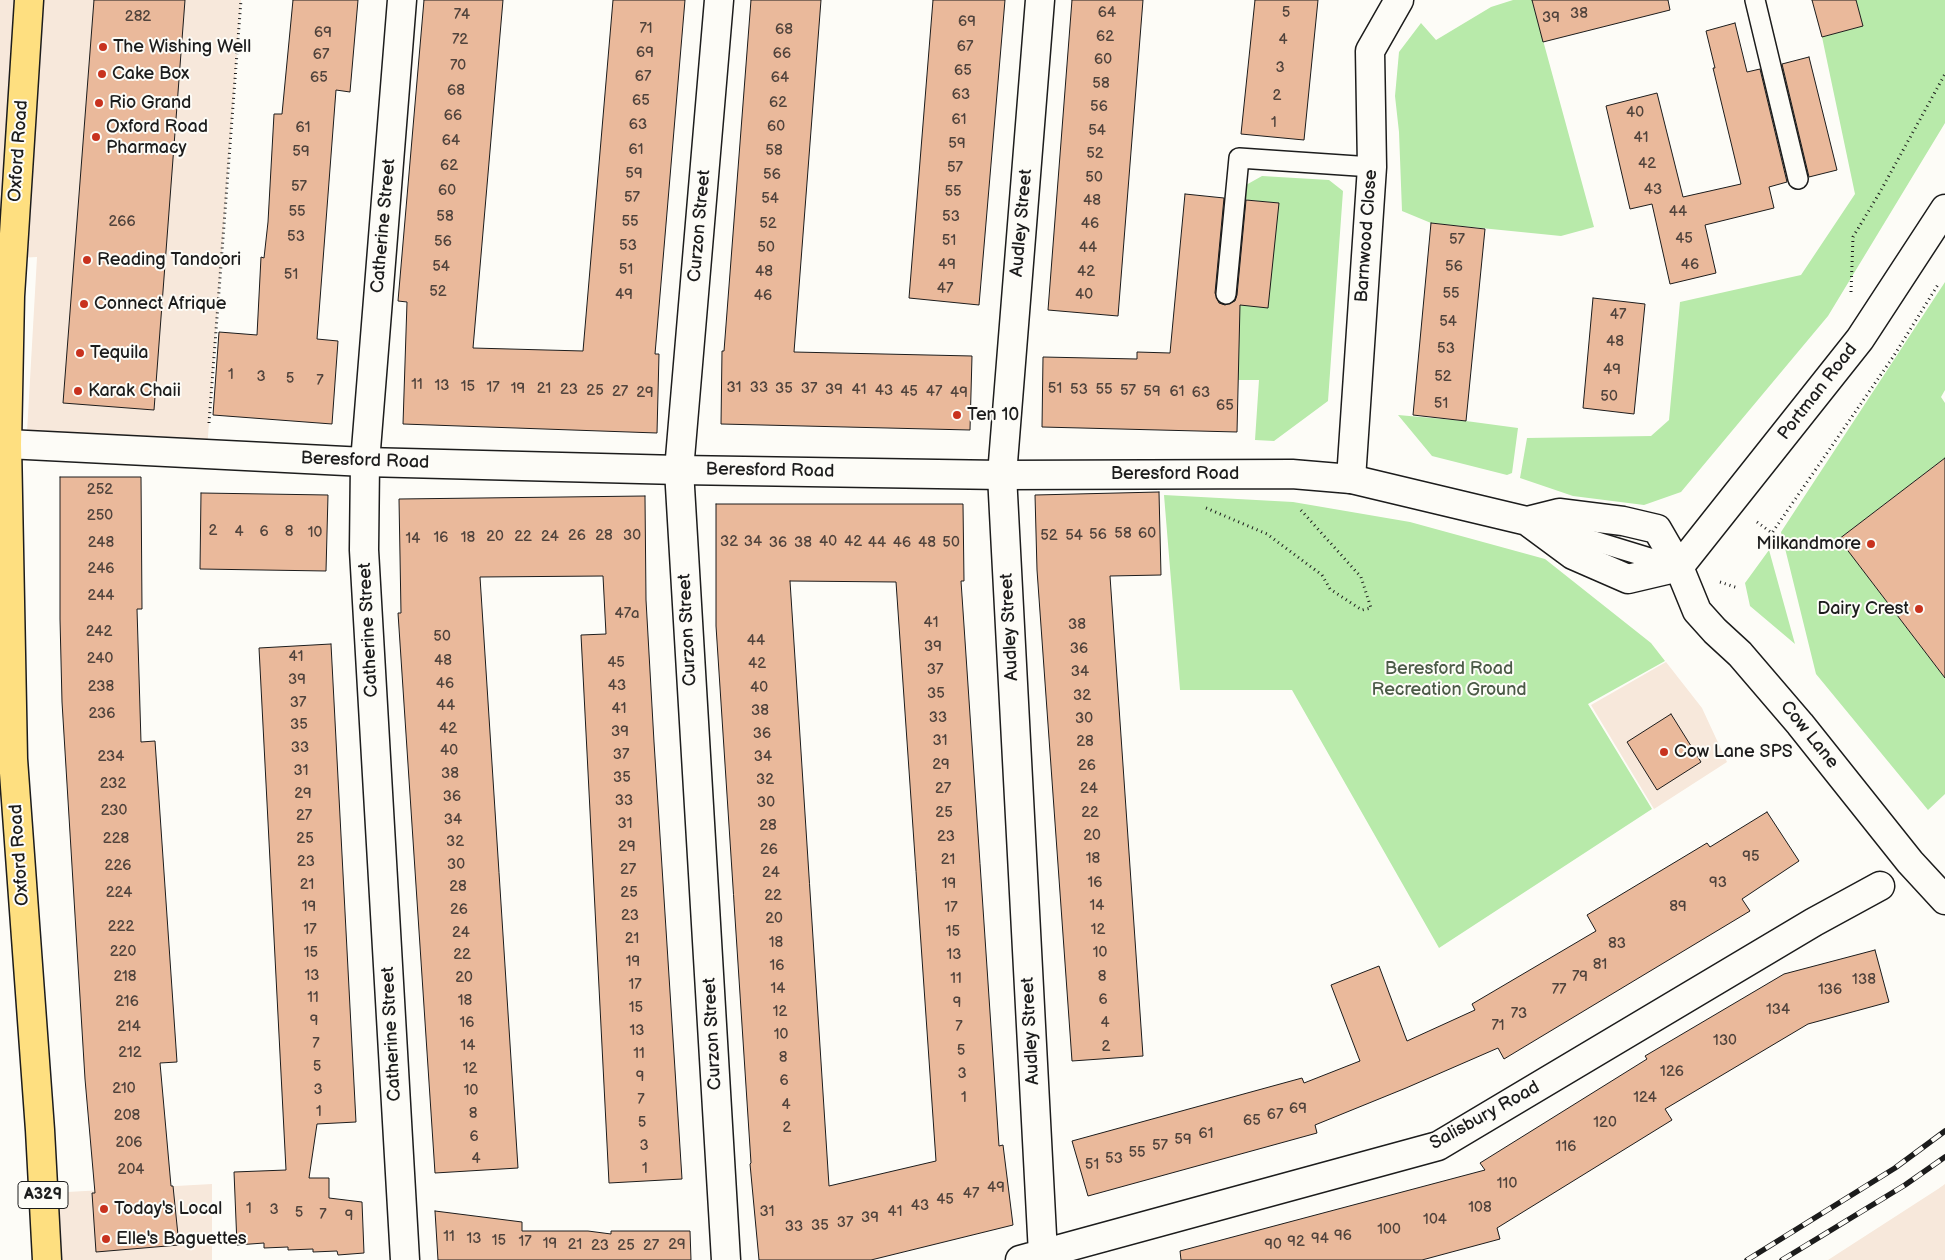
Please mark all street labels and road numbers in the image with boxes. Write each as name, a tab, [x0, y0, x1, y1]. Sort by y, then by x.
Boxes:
street label: Oxford Road	[5, 99, 33, 203]
street label: Catherine Street	[367, 158, 401, 294]
street label: Audley Street	[1007, 168, 1037, 278]
street label: Curzon Street	[684, 169, 716, 283]
street label: Barnwood Close	[1352, 169, 1382, 303]
street label: Portman Road	[1774, 339, 1862, 445]
street label: Beresford Road	[300, 448, 430, 474]
street label: Beresford Road	[705, 459, 835, 483]
street label: Beresford Road	[1111, 463, 1239, 485]
street label: Catherine Street	[355, 562, 383, 698]
street label: Curzon Street	[674, 573, 702, 687]
street label: Audley Street	[996, 573, 1024, 681]
street label: Cow Lane	[1775, 697, 1843, 773]
street label: Oxford Road	[6, 803, 34, 907]
street label: Catherine Street	[378, 966, 406, 1102]
street label: Curzon Street	[699, 977, 727, 1091]
street label: Audley Street	[1017, 977, 1045, 1085]
street label: Salisbury Road	[1426, 1077, 1544, 1155]
road number: A329	[18, 1182, 68, 1208]

